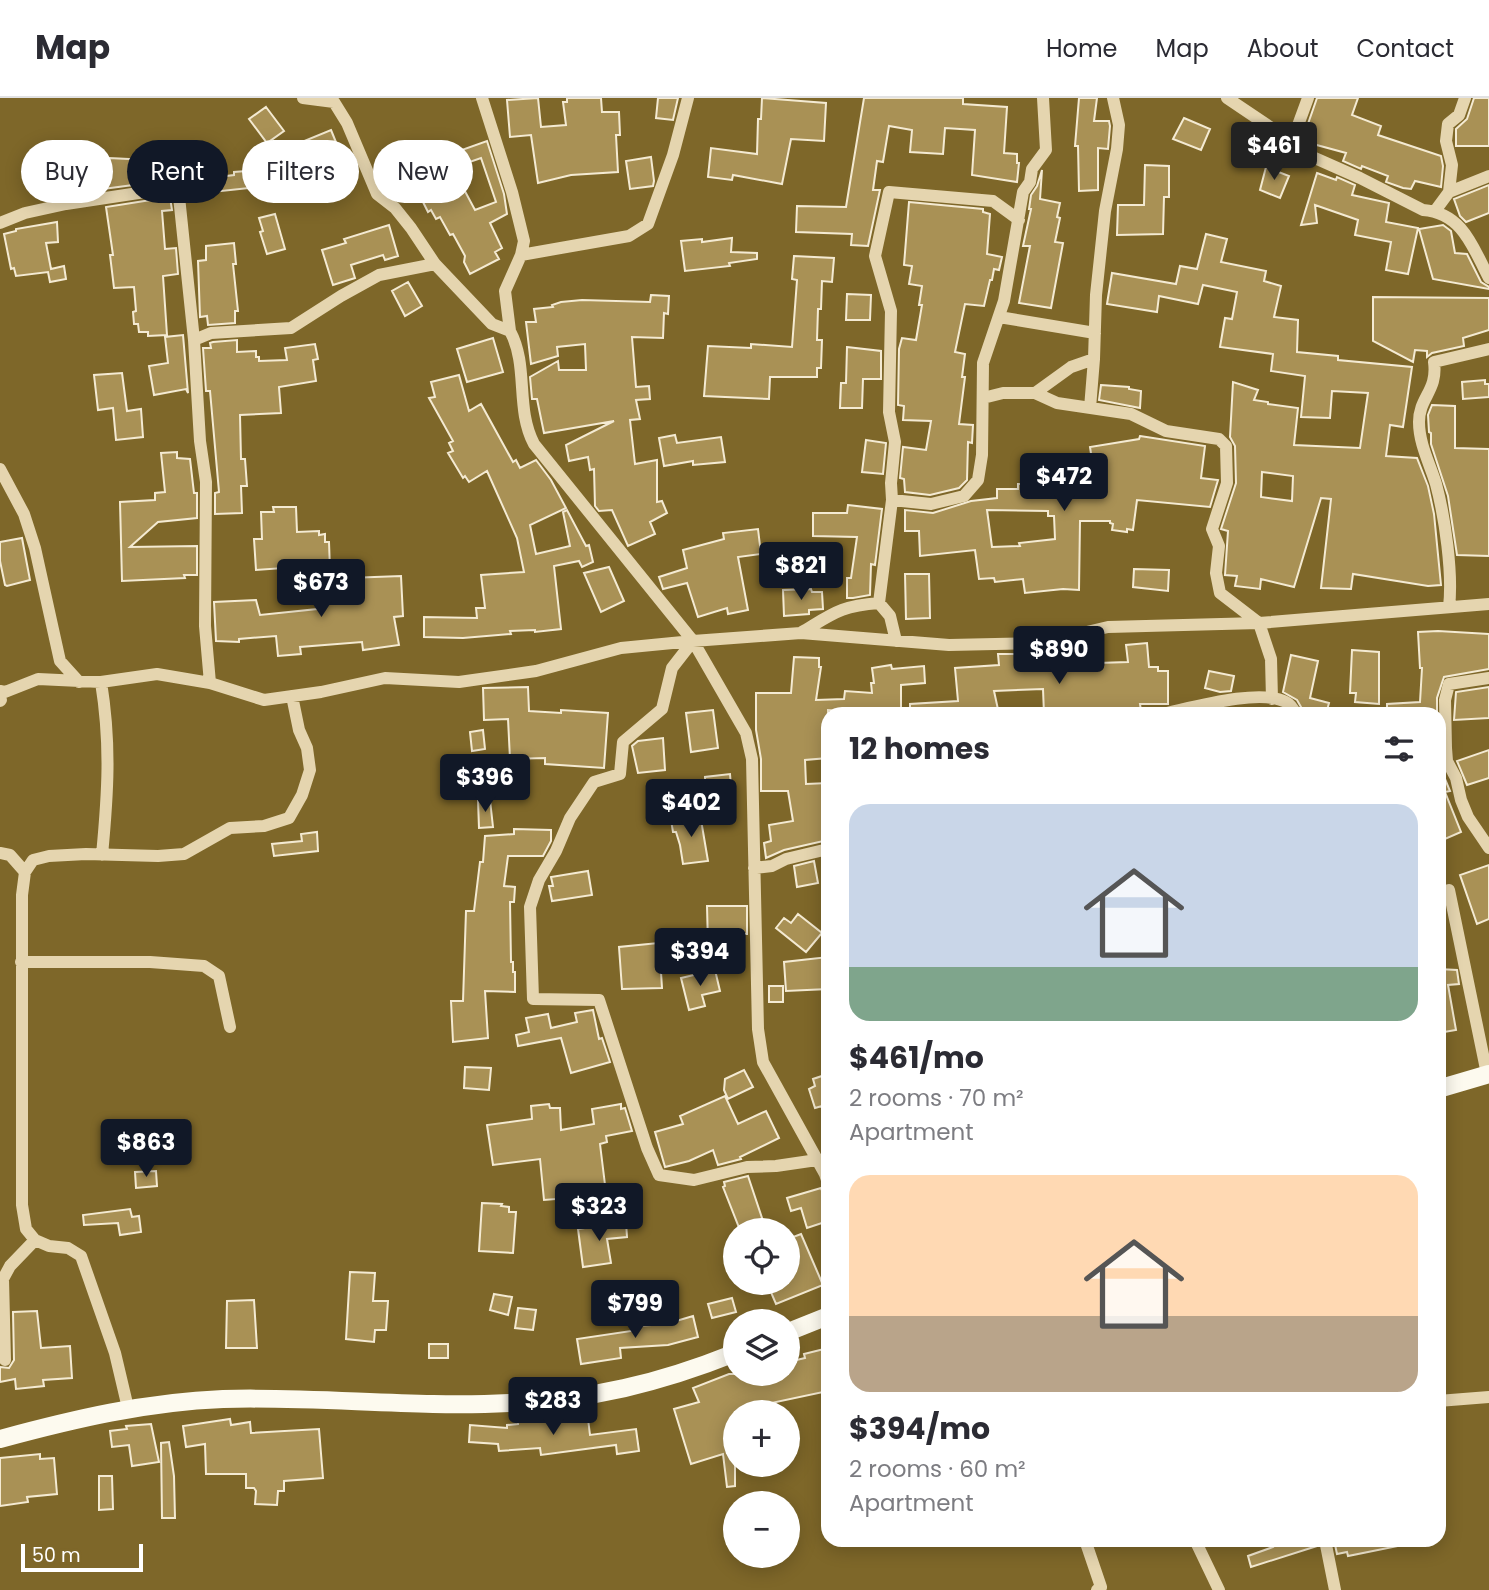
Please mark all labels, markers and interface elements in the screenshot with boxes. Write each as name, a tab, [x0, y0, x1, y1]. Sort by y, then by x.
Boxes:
text: Map	[35, 24, 110, 71]
text: Home	[1046, 32, 1118, 65]
text: Map	[1156, 32, 1209, 65]
text: About	[1247, 32, 1318, 65]
text: Contact	[1356, 32, 1454, 65]
pin: $461	[1233, 122, 1315, 182]
text: $461	[1247, 129, 1301, 161]
chip: Buy	[21, 140, 113, 203]
chip: Rent	[127, 140, 228, 203]
chip: Filters	[242, 140, 359, 203]
chip: New	[373, 140, 473, 203]
pin: $472	[1023, 454, 1105, 513]
text: $472	[1036, 460, 1092, 492]
pin: $821	[760, 542, 842, 602]
text: $821	[775, 549, 827, 581]
pin: $673	[280, 560, 362, 619]
text: $673	[293, 566, 349, 598]
pin: $890	[1018, 626, 1100, 686]
text: $890	[1029, 633, 1089, 665]
text: 12 homes	[849, 727, 990, 770]
icon: filters	[1380, 730, 1418, 768]
pin: $396	[444, 754, 526, 814]
text: $396	[456, 761, 514, 793]
pin: $402	[650, 780, 732, 839]
text: $402	[662, 786, 720, 818]
icon: home	[1071, 850, 1197, 976]
pin: $394	[659, 928, 741, 988]
text: $394	[671, 935, 729, 967]
text: $461/mo	[849, 1036, 984, 1079]
text: 2 rooms · 70 m²	[849, 1082, 1024, 1114]
text: Apartment	[849, 1116, 974, 1148]
pin: $863	[105, 1119, 187, 1179]
text: $863	[117, 1126, 175, 1158]
pin: $323	[558, 1184, 640, 1243]
text: $323	[571, 1190, 627, 1222]
map controls	[723, 1218, 800, 1568]
button: locate	[723, 1218, 800, 1295]
icon: home	[1071, 1221, 1197, 1347]
pin: $799	[594, 1280, 676, 1340]
text: $799	[607, 1287, 663, 1319]
button: layers	[723, 1309, 800, 1386]
pin: $283	[512, 1378, 594, 1437]
text: $283	[524, 1384, 582, 1416]
button: +	[723, 1400, 800, 1477]
text: $394/mo	[849, 1407, 990, 1450]
text: 2 rooms · 60 m²	[849, 1453, 1026, 1485]
text: Apartment	[849, 1487, 974, 1519]
button: −	[723, 1491, 800, 1568]
scale bar	[21, 1541, 144, 1573]
text: 50 m	[32, 1542, 81, 1569]

